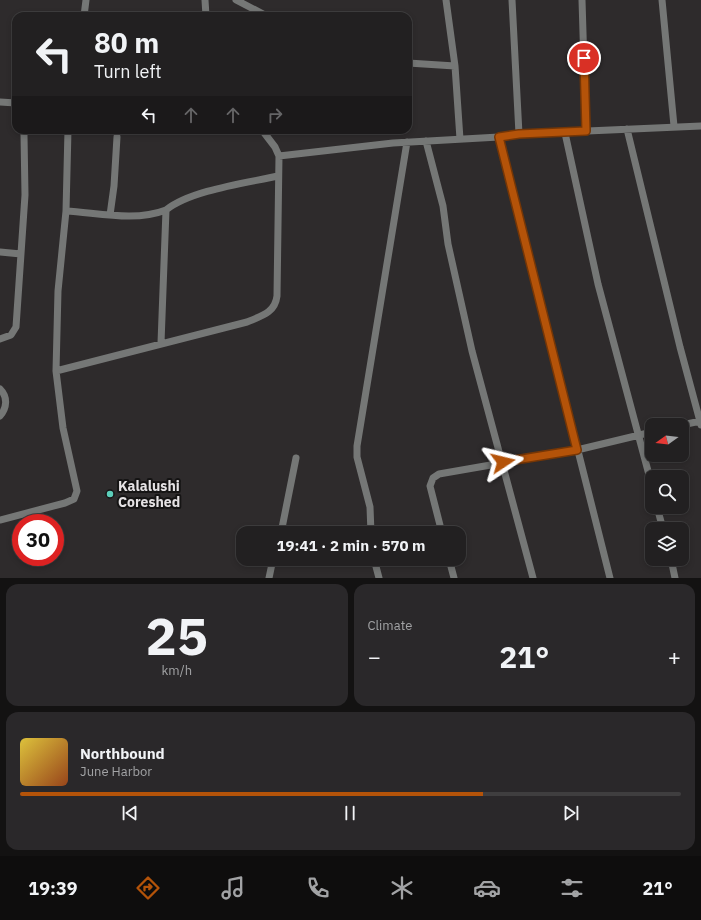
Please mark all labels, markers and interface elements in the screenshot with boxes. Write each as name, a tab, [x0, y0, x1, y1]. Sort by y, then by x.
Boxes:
text: 80 m	[94, 24, 159, 61]
icon: left	[28, 28, 80, 80]
pin	[567, 41, 601, 75]
icon: arrive	[573, 47, 595, 69]
text: Turn left	[94, 60, 162, 83]
icon: left	[138, 104, 160, 126]
icon: ahead	[180, 104, 202, 126]
icon: ahead	[222, 104, 244, 126]
icon: right	[264, 104, 286, 126]
north arrow	[645, 418, 689, 462]
map controls	[645, 418, 689, 566]
position arrow	[482, 441, 524, 483]
button: search	[645, 470, 689, 514]
place label: Kalalushi Coreshed	[118, 477, 180, 511]
marker: Kalalushi Coreshed	[105, 489, 115, 499]
speed limit sign: 30	[12, 514, 64, 566]
button: layers	[645, 522, 689, 566]
text: 19:41 · 2 min · 570 m	[277, 536, 425, 555]
text: 25	[146, 602, 208, 669]
text: Climate	[368, 617, 412, 634]
text: 21°	[499, 637, 549, 676]
text: −	[368, 642, 381, 671]
text: +	[668, 642, 681, 671]
text: km/h	[161, 662, 192, 679]
text: Northbound	[80, 744, 165, 763]
text: June Harbor	[80, 763, 152, 780]
icon: previous	[119, 802, 141, 824]
icon: pause	[339, 802, 361, 824]
icon: next	[560, 802, 582, 824]
icon: directions	[134, 874, 162, 902]
icon: music	[219, 874, 247, 902]
icon: phone	[304, 874, 332, 902]
icon: climate	[388, 874, 416, 902]
icon: car	[473, 874, 501, 902]
icon: filters	[558, 874, 586, 902]
text: 19:39	[28, 877, 78, 900]
text: 21°	[643, 877, 673, 900]

